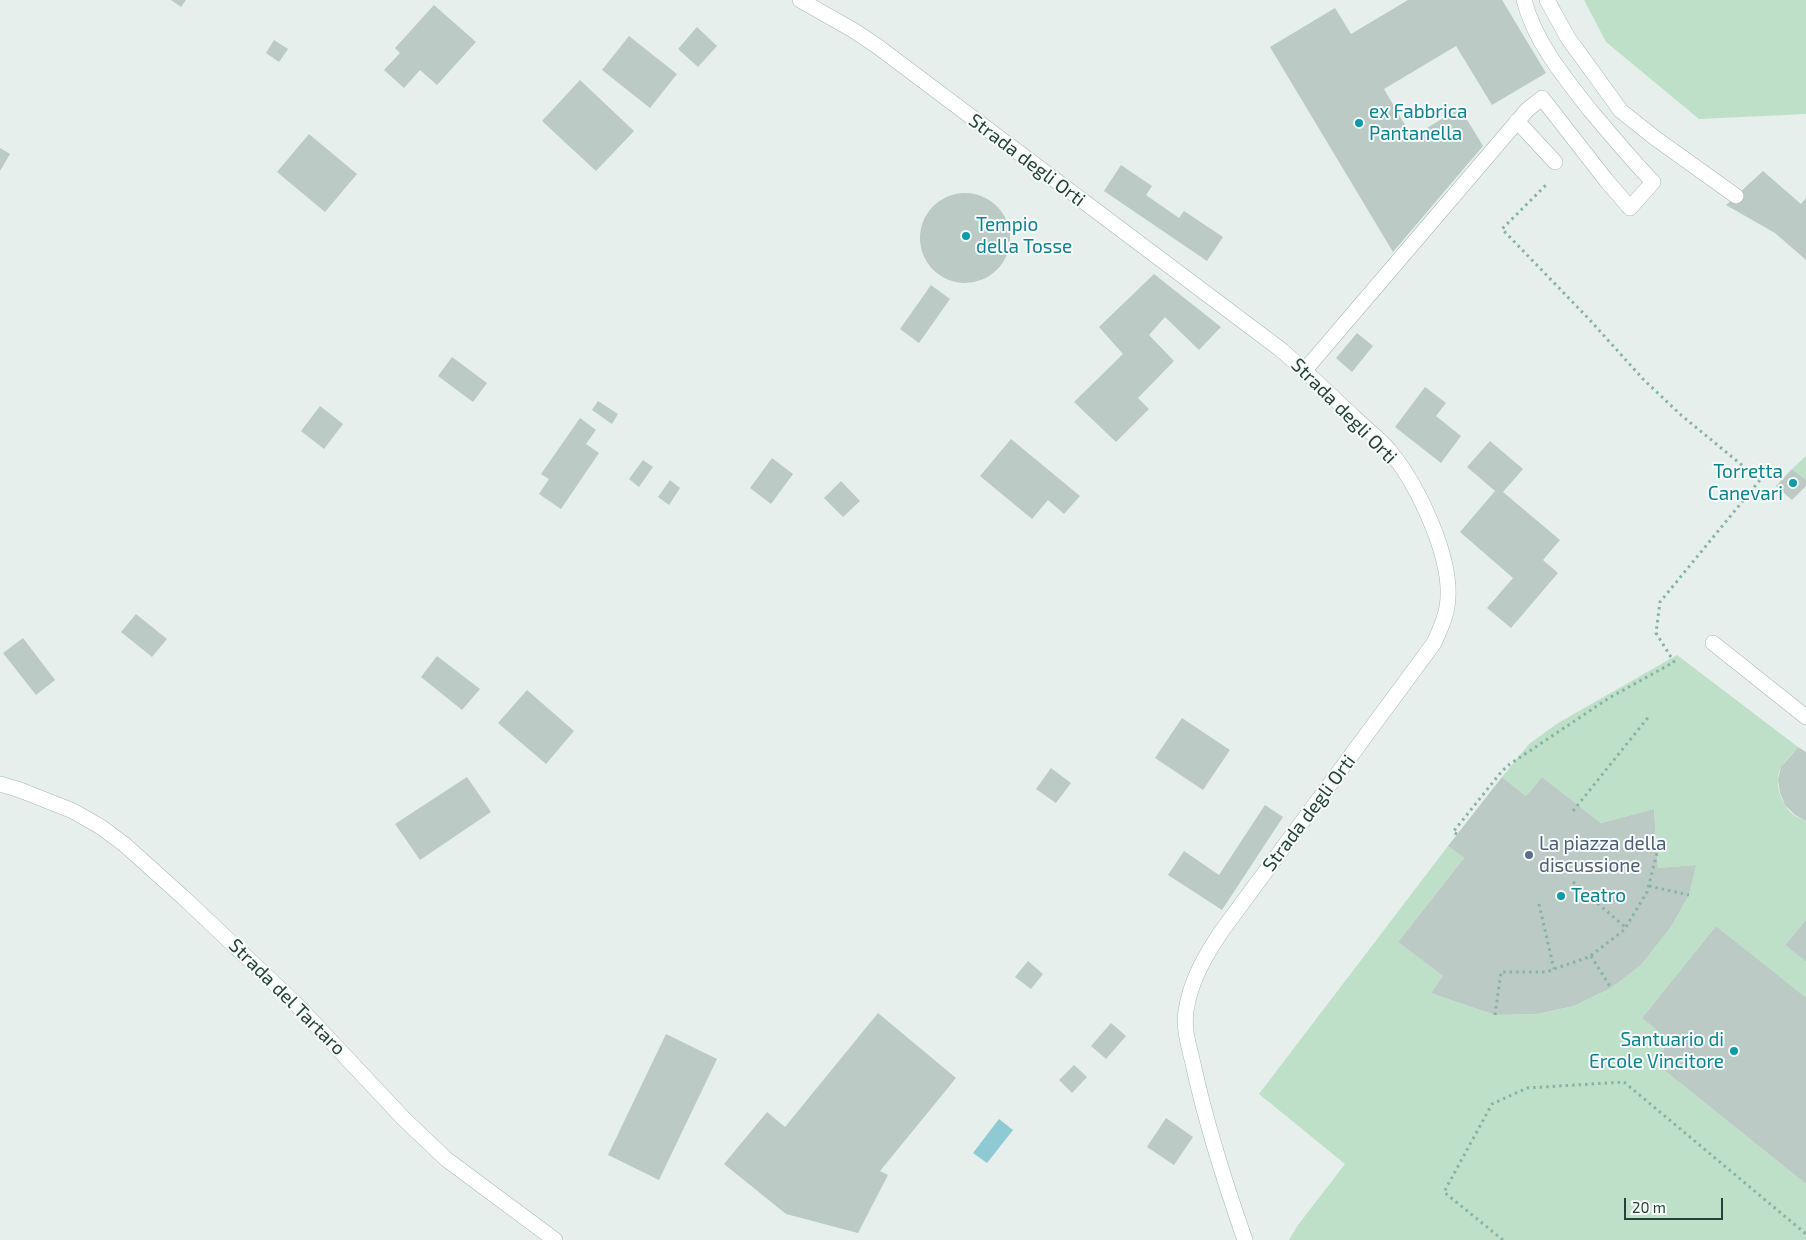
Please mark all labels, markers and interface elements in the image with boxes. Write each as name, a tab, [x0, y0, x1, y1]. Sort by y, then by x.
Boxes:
place label: ex Fabbrica Pantanella	[1369, 101, 1467, 145]
street label: Strada degli Orti	[964, 109, 1090, 211]
marker: ex Fabbrica Pantanella	[1353, 117, 1365, 129]
place label: Tempio della Tosse	[976, 214, 1072, 258]
marker: Tempio della Tosse	[960, 230, 972, 242]
street label: Strada degli Orti	[1286, 353, 1402, 469]
place label: Torretta Canevari	[1708, 461, 1783, 505]
marker: Torretta Canevari	[1787, 477, 1799, 489]
street label: Strada degli Orti	[1258, 750, 1360, 876]
place label: La piazza della discussione	[1539, 833, 1666, 877]
marker: La piazza della discussione	[1523, 849, 1535, 861]
place label: Teatro	[1571, 885, 1626, 907]
marker: Teatro	[1555, 890, 1567, 902]
street label: Strada del Tartaro	[224, 934, 350, 1060]
place label: Santuario di Ercole Vincitore	[1589, 1029, 1724, 1073]
marker: Santuario di Ercole Vincitore	[1728, 1045, 1740, 1057]
scale bar	[1626, 1188, 1725, 1220]
text: 20 m	[1632, 1198, 1666, 1216]

